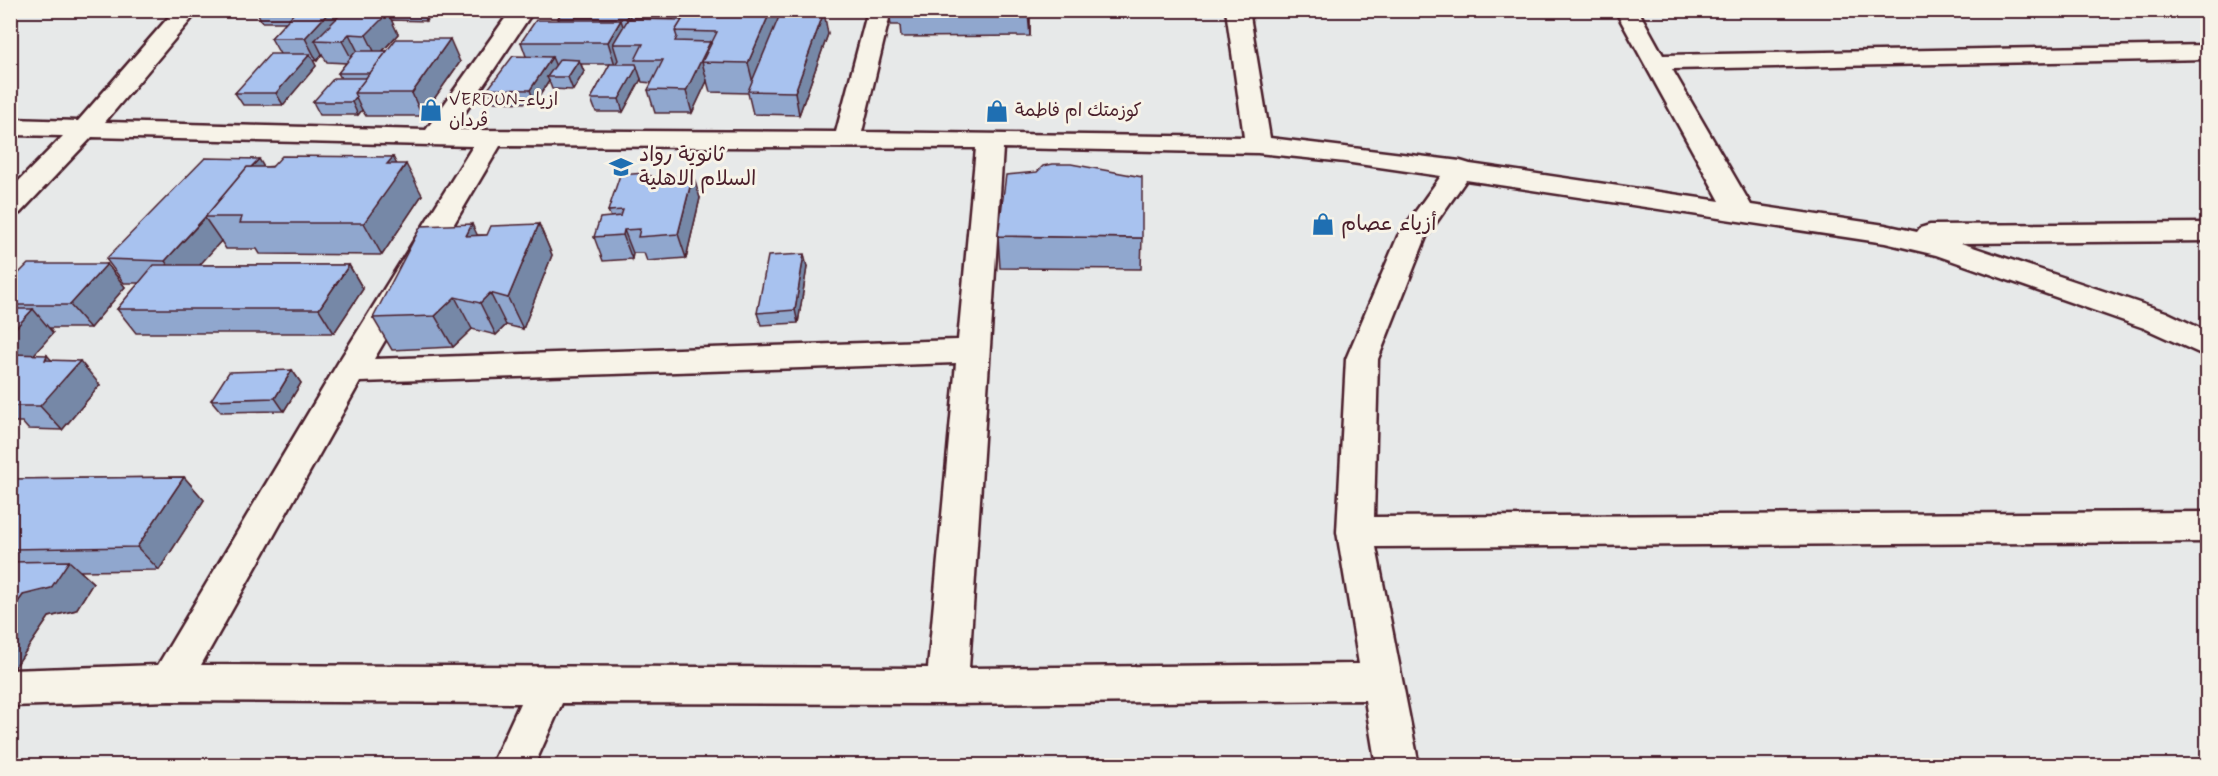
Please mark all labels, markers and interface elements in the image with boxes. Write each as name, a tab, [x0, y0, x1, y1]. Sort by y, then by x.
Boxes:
place label: VERDUN-ازياء ڤردان	[449, 88, 558, 133]
shop icon: VERDUN-ازياء ڤردان	[418, 97, 444, 123]
shop icon: كوزمتك ام فاطمة	[984, 98, 1010, 124]
place label: كوزمتك ام فاطمة	[1015, 99, 1142, 124]
place label: ثانوية رواد السلام الاهلية	[639, 141, 756, 194]
school or university icon: ثانوية رواد السلام الاهلية	[608, 154, 634, 180]
place label: أزياء عصام	[1341, 210, 1437, 239]
shop icon: أزياء عصام	[1310, 211, 1336, 237]

